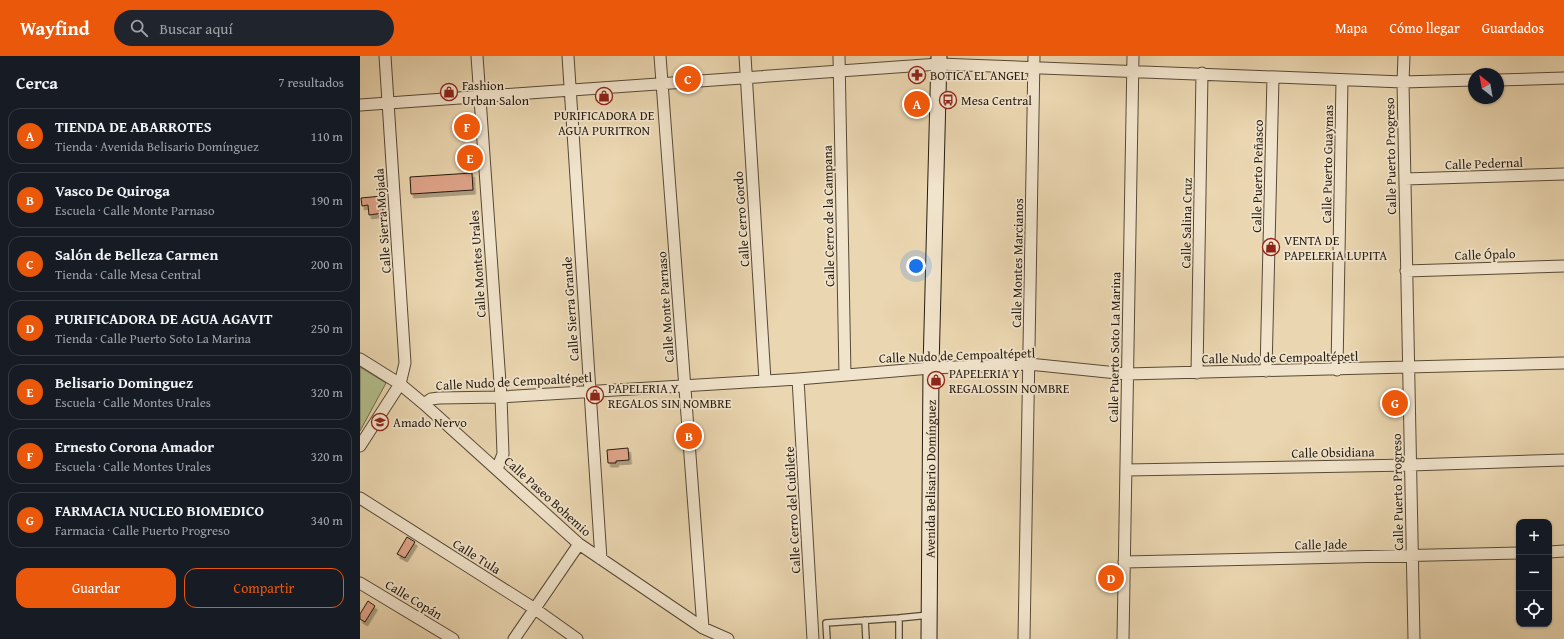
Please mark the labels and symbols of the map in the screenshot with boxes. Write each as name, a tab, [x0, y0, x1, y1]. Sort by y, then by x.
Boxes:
pin: C	[675, 64, 701, 94]
pharmacy icon: BOTICA EL ANGEL	[907, 65, 927, 85]
place label: BOTICA EL ANGEL	[930, 66, 1027, 85]
north arrow	[1468, 68, 1504, 104]
place label: Fashion Urban Salon	[462, 76, 530, 110]
shop icon: Fashion Urban Salon	[439, 82, 459, 102]
shop icon: PURIFICADORA DE AGUA PURITRON	[594, 86, 614, 106]
pin: A	[904, 89, 930, 119]
bus stop icon: Mesa Central	[938, 90, 958, 110]
place label: Mesa Central	[961, 91, 1032, 110]
street label: Calle Puerto Progreso	[1380, 97, 1401, 215]
street label: Calle Puerto Guaymas	[1317, 105, 1338, 223]
place label: PURIFICADORA DE AGUA PURITRON	[554, 106, 655, 140]
pin: F	[454, 112, 480, 142]
street label: Calle Puerto Peñasco	[1247, 119, 1268, 233]
pin: E	[457, 143, 483, 173]
street label: Calle Cerro de la Campana	[818, 144, 839, 287]
street label: Calle Pedernal	[1445, 153, 1524, 174]
street label: Calle Sierra Mojada	[369, 167, 396, 274]
street label: Calle Cerro Gordo	[729, 170, 754, 267]
street label: Calle Salina Cruz	[1176, 177, 1197, 269]
street label: Calle Montes Marcianos	[1007, 198, 1028, 328]
street label: Calle Montes Urales	[464, 210, 491, 318]
place label: VENTA DE PAPELERIA LUPITA	[1284, 231, 1387, 265]
shop icon: VENTA DE PAPELERIA LUPITA	[1261, 237, 1281, 257]
street label: Calle Ópalo	[1454, 244, 1516, 265]
street label: Calle Monte Parnaso	[652, 250, 679, 363]
street label: Calle Sierra Grande	[557, 256, 584, 362]
your location	[906, 256, 926, 276]
street label: Calle Puerto Soto La Marina	[1104, 271, 1125, 423]
street label: Calle Nudo de Cempoaltépetl	[878, 343, 1036, 368]
street label: Calle Nudo de Cempoaltépetl	[1202, 347, 1359, 368]
place label: PAPELERIA Y REGALOSSIN NOMBRE	[949, 364, 1070, 398]
street label: Calle Nudo de Cempoaltépetl	[435, 368, 593, 395]
shop icon: PAPELERIA Y REGALOSSIN NOMBRE	[926, 370, 946, 390]
place label: PAPELERIA Y REGALOS SIN NOMBRE	[608, 379, 732, 413]
shop icon: PAPELERIA Y REGALOS SIN NOMBRE	[585, 385, 605, 405]
pin: G	[1382, 388, 1408, 418]
street label: Avenida Belisario Domínguez	[921, 399, 941, 558]
school or university icon: Amado Nervo	[370, 412, 390, 432]
place label: Amado Nervo	[393, 413, 467, 432]
pin: B	[676, 421, 702, 451]
street label: Calle Puerto Progreso	[1387, 433, 1408, 551]
street label: Calle Obsidiana	[1291, 442, 1376, 463]
street label: Calle Cerro del Cubilete	[780, 446, 805, 574]
street label: Calle Paseo Bohemio	[500, 452, 596, 541]
street label: Calle Tula	[449, 534, 505, 579]
street label: Calle Jade	[1294, 535, 1348, 554]
pin: D	[1098, 563, 1124, 593]
street label: Calle Copán	[382, 575, 447, 624]

